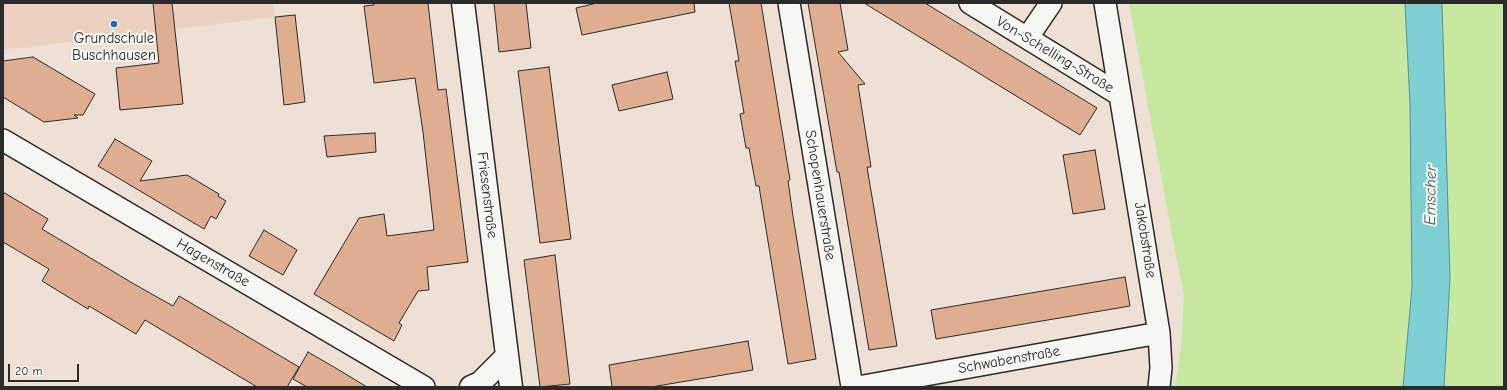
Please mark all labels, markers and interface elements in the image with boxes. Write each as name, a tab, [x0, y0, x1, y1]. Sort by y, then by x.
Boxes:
street label: Von-Schelling-Straße	[993, 13, 1117, 97]
marker: Grundschule Buschhausen	[109, 19, 119, 29]
place label: Grundschule Buschhausen	[72, 30, 156, 65]
street label: Schopenhauerstraße	[801, 129, 839, 261]
street label: Friesenstraße	[473, 151, 501, 239]
water label: Emscher	[1421, 165, 1441, 225]
street label: Jakobstraße	[1130, 201, 1160, 279]
street label: Hagenstraße	[173, 235, 253, 291]
street label: Schwabenstraße	[957, 342, 1061, 378]
scale bar	[10, 356, 81, 382]
text: 20 m	[15, 364, 43, 378]

